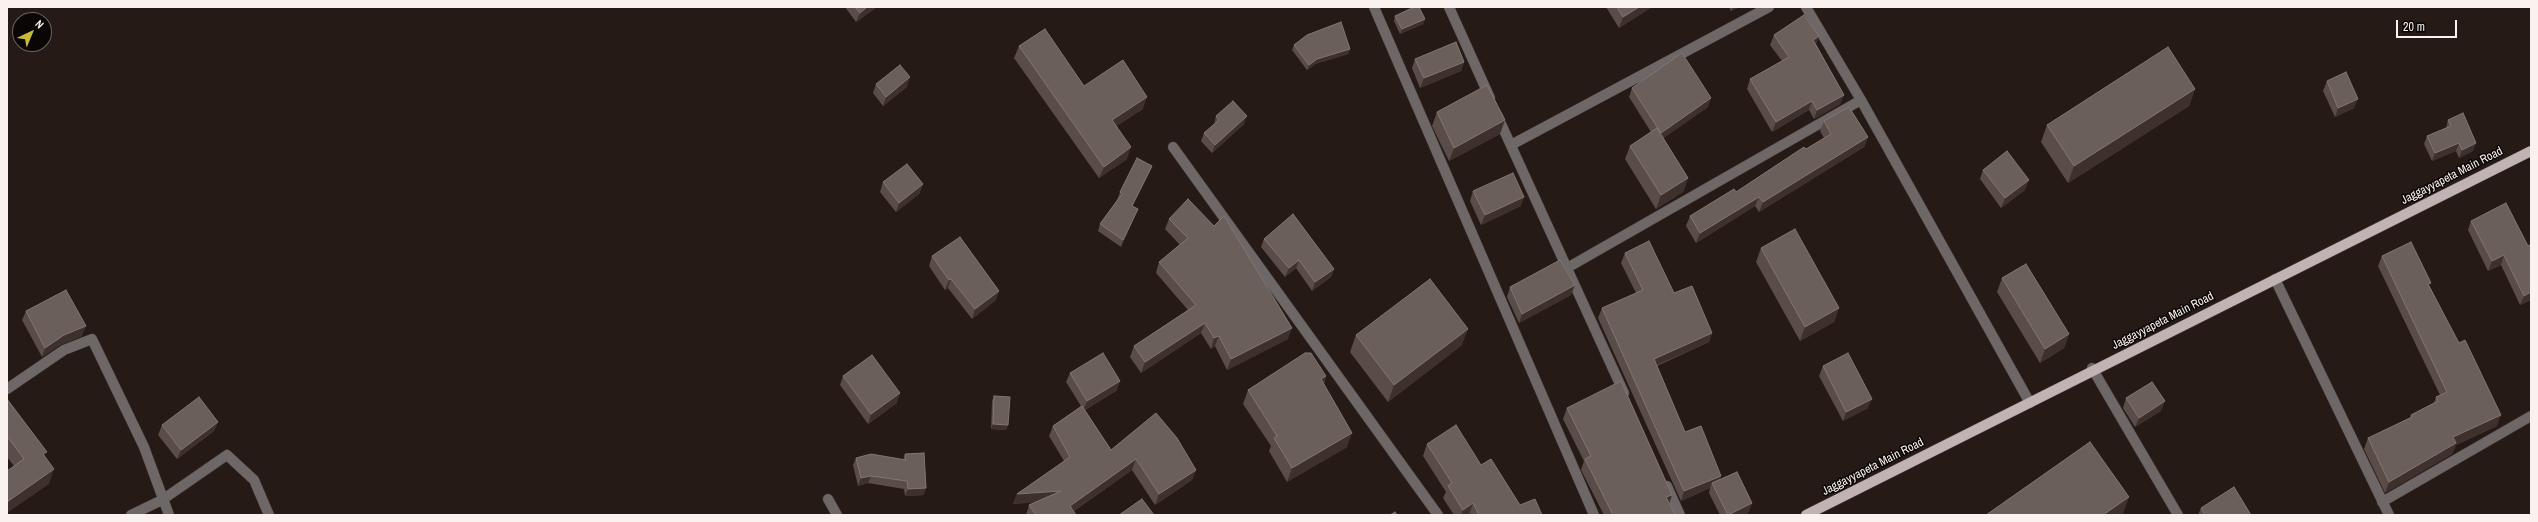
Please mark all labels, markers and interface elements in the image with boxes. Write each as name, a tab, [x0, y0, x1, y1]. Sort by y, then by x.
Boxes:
north arrow	[12, 12, 52, 52]
scale bar	[2398, 12, 2459, 38]
text: N	[32, 17, 47, 31]
text: 20 m	[2403, 19, 2425, 35]
street label: Jaggayyapeta Main Road	[2399, 144, 2505, 208]
street label: Jaggayyapeta Main Road	[2110, 289, 2216, 353]
street label: Jaggayyapeta Main Road	[1820, 435, 1926, 499]

